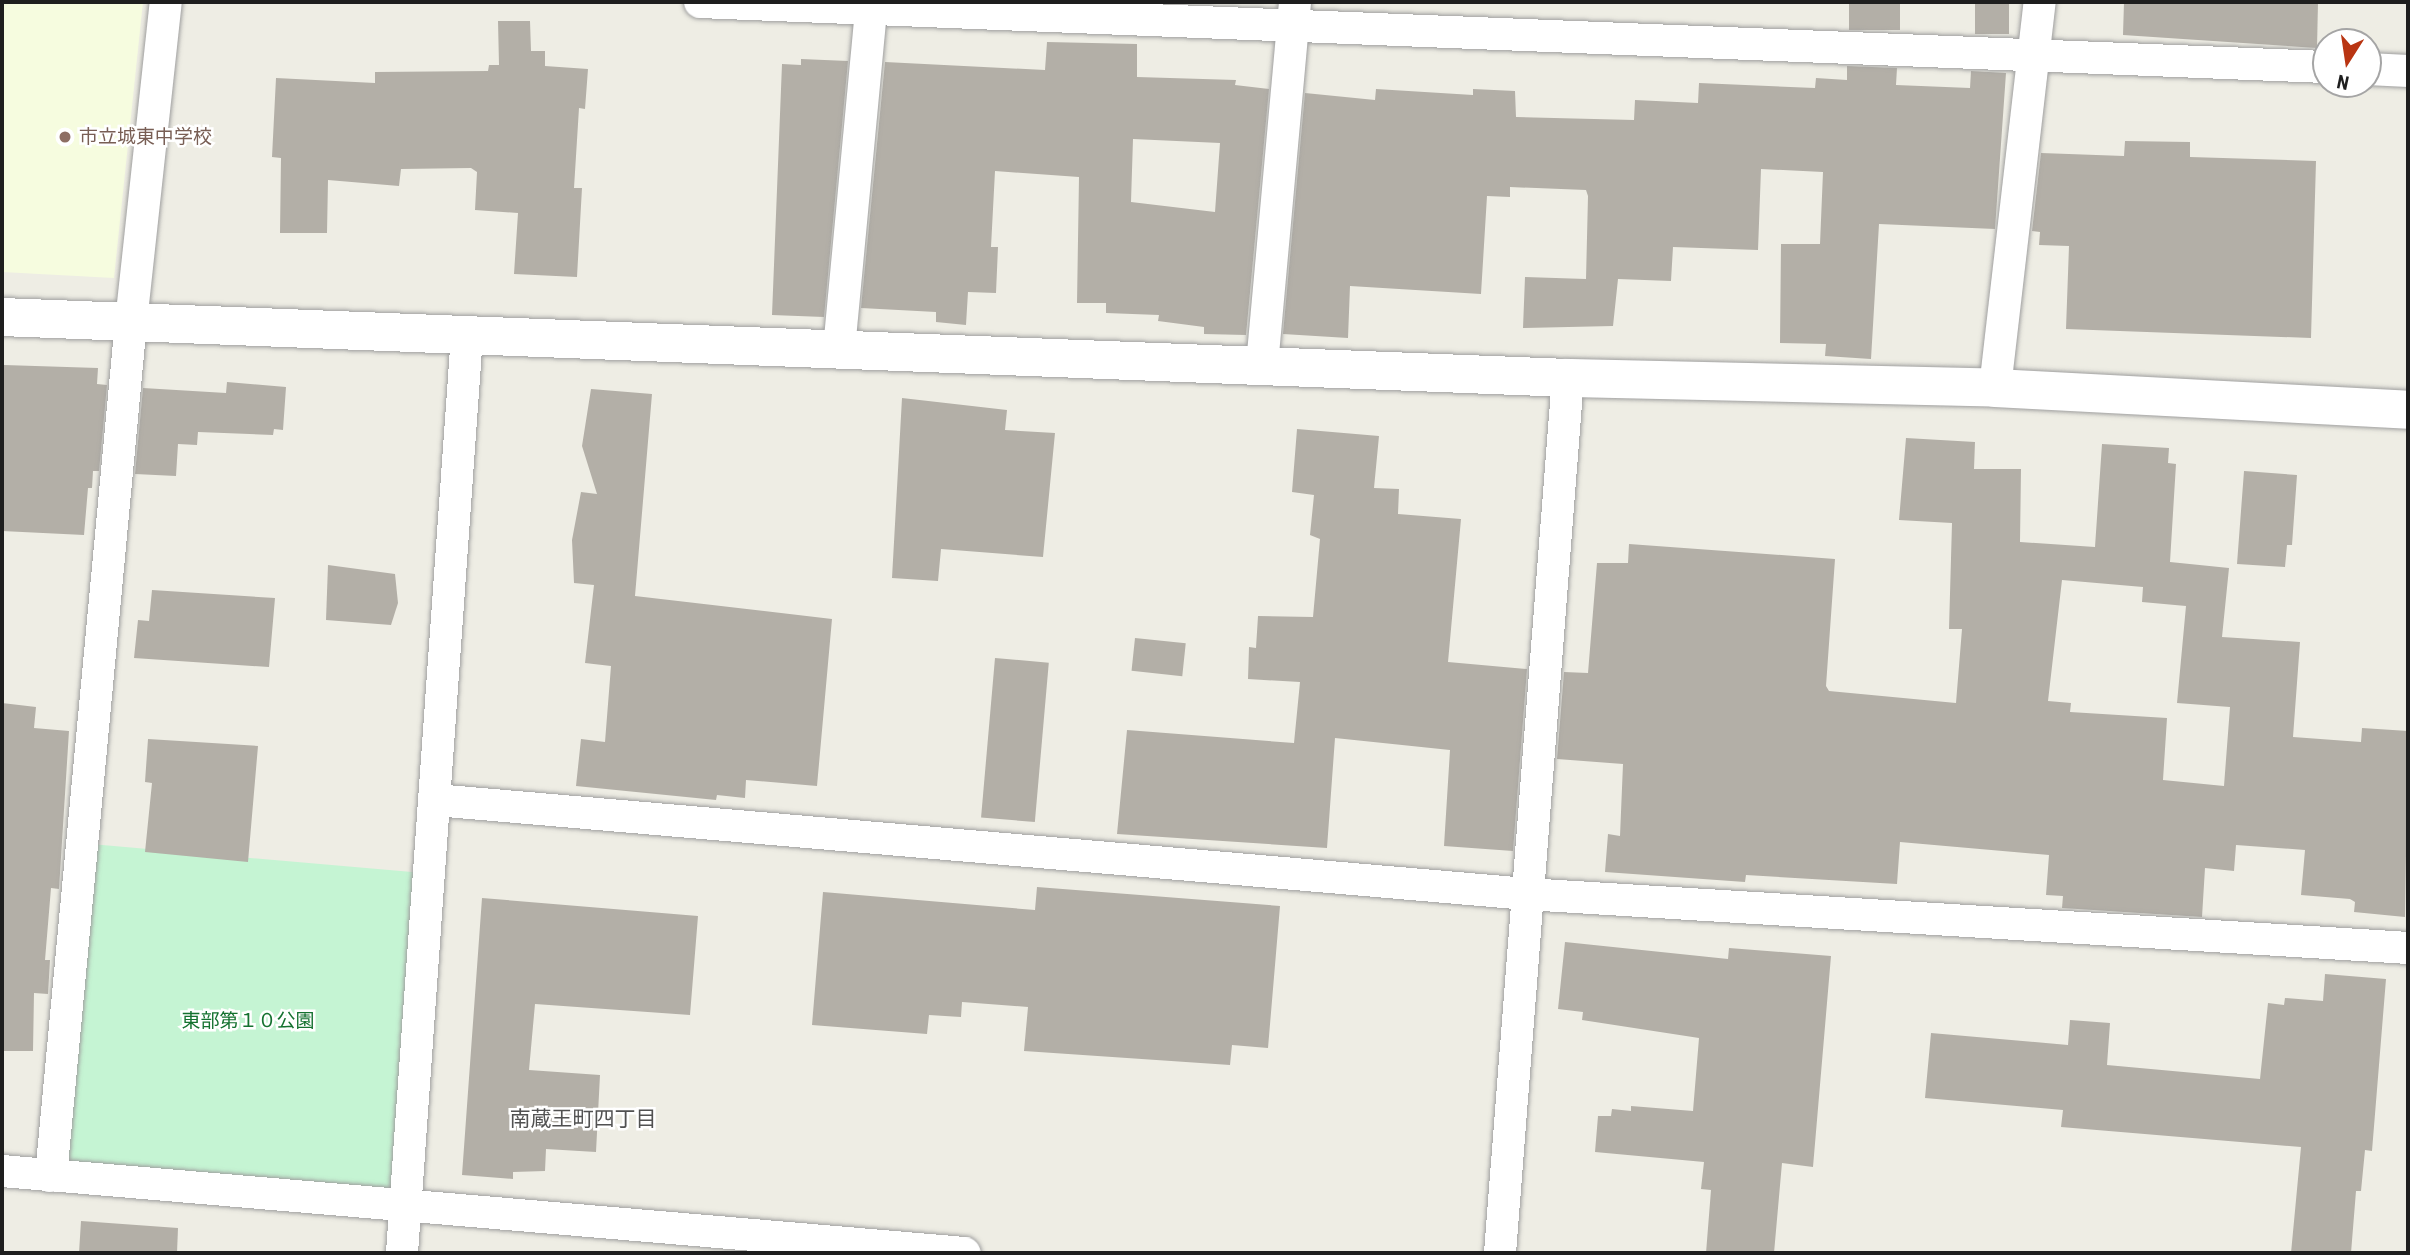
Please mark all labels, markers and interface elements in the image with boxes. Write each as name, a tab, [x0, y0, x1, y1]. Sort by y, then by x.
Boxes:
north arrow	[2312, 28, 2382, 98]
text: N	[2335, 70, 2351, 95]
place label: 市立城東中学校	[79, 126, 212, 148]
marker: 市立城東中学校	[57, 129, 73, 145]
park label: 東部第１０公園	[182, 1010, 314, 1032]
district label: 南蔵王町四丁目	[510, 1106, 656, 1132]

